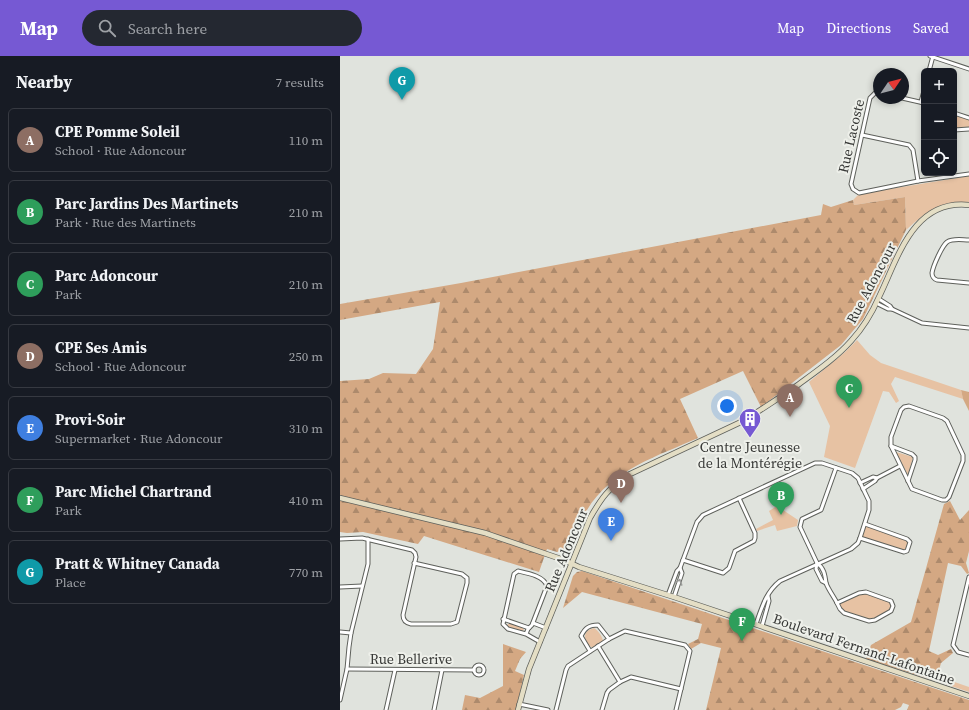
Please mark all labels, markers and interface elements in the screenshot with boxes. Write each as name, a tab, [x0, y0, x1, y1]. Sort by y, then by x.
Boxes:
search box	[82, 10, 362, 46]
text: Map	[20, 15, 58, 41]
icon: search	[96, 17, 118, 39]
text: Search here	[128, 18, 207, 39]
text: Map	[777, 18, 804, 38]
text: Directions	[826, 18, 891, 38]
text: Saved	[913, 18, 949, 38]
pin: G	[389, 67, 415, 100]
north arrow	[873, 68, 909, 104]
map controls	[921, 68, 957, 176]
button: +	[921, 68, 957, 104]
text: Nearby	[16, 70, 72, 94]
text: 7 results	[276, 74, 324, 91]
street label: Rue Lacoste	[833, 97, 869, 175]
button: −	[921, 104, 957, 140]
text: CPE Pomme Soleil	[55, 121, 180, 142]
text: A	[26, 132, 34, 149]
text: 110 m	[289, 132, 323, 149]
button: locate	[921, 140, 957, 176]
text: School · Rue Adoncour	[55, 142, 186, 159]
text: Parc Jardins Des Martinets	[55, 193, 238, 214]
text: B	[26, 204, 34, 221]
text: 210 m	[289, 204, 323, 221]
text: Park · Rue des Martinets	[55, 214, 196, 231]
street label: Rue Adoncour	[841, 239, 901, 327]
text: Parc Adoncour	[55, 265, 158, 286]
text: C	[26, 276, 34, 293]
text: 210 m	[289, 276, 323, 293]
text: Park	[55, 286, 82, 303]
text: CPE Ses Amis	[55, 337, 147, 358]
text: D	[25, 348, 35, 365]
text: 250 m	[289, 348, 323, 365]
text: School · Rue Adoncour	[55, 358, 186, 375]
pin: C	[836, 375, 862, 408]
pin: A	[777, 384, 803, 417]
your location	[717, 396, 737, 416]
building icon: Centre Jeunesse de la Montérégie	[737, 406, 763, 439]
text: Provi-Soir	[55, 409, 125, 430]
text: E	[26, 420, 34, 437]
text: 310 m	[289, 420, 323, 437]
text: Supermarket · Rue Adoncour	[55, 430, 223, 447]
place label: Centre Jeunesse de la Montérégie	[698, 437, 802, 473]
pin: D	[608, 470, 634, 503]
text: Parc Michel Chartrand	[55, 481, 211, 502]
pin: B	[768, 482, 794, 515]
text: F	[26, 492, 34, 509]
text: 410 m	[289, 492, 323, 509]
text: Park	[55, 502, 82, 519]
street label: Rue Adoncour	[539, 505, 593, 595]
pin: E	[598, 508, 624, 541]
text: Pratt & Whitney Canada	[55, 553, 220, 574]
text: G	[26, 564, 34, 581]
text: 770 m	[289, 564, 323, 581]
text: Place	[55, 574, 86, 591]
one-way arrow	[674, 579, 683, 586]
pin: F	[729, 608, 755, 641]
street label: Boulevard Fernand-Lafontaine	[770, 608, 958, 690]
street label: Rue Bellerive	[370, 649, 452, 669]

